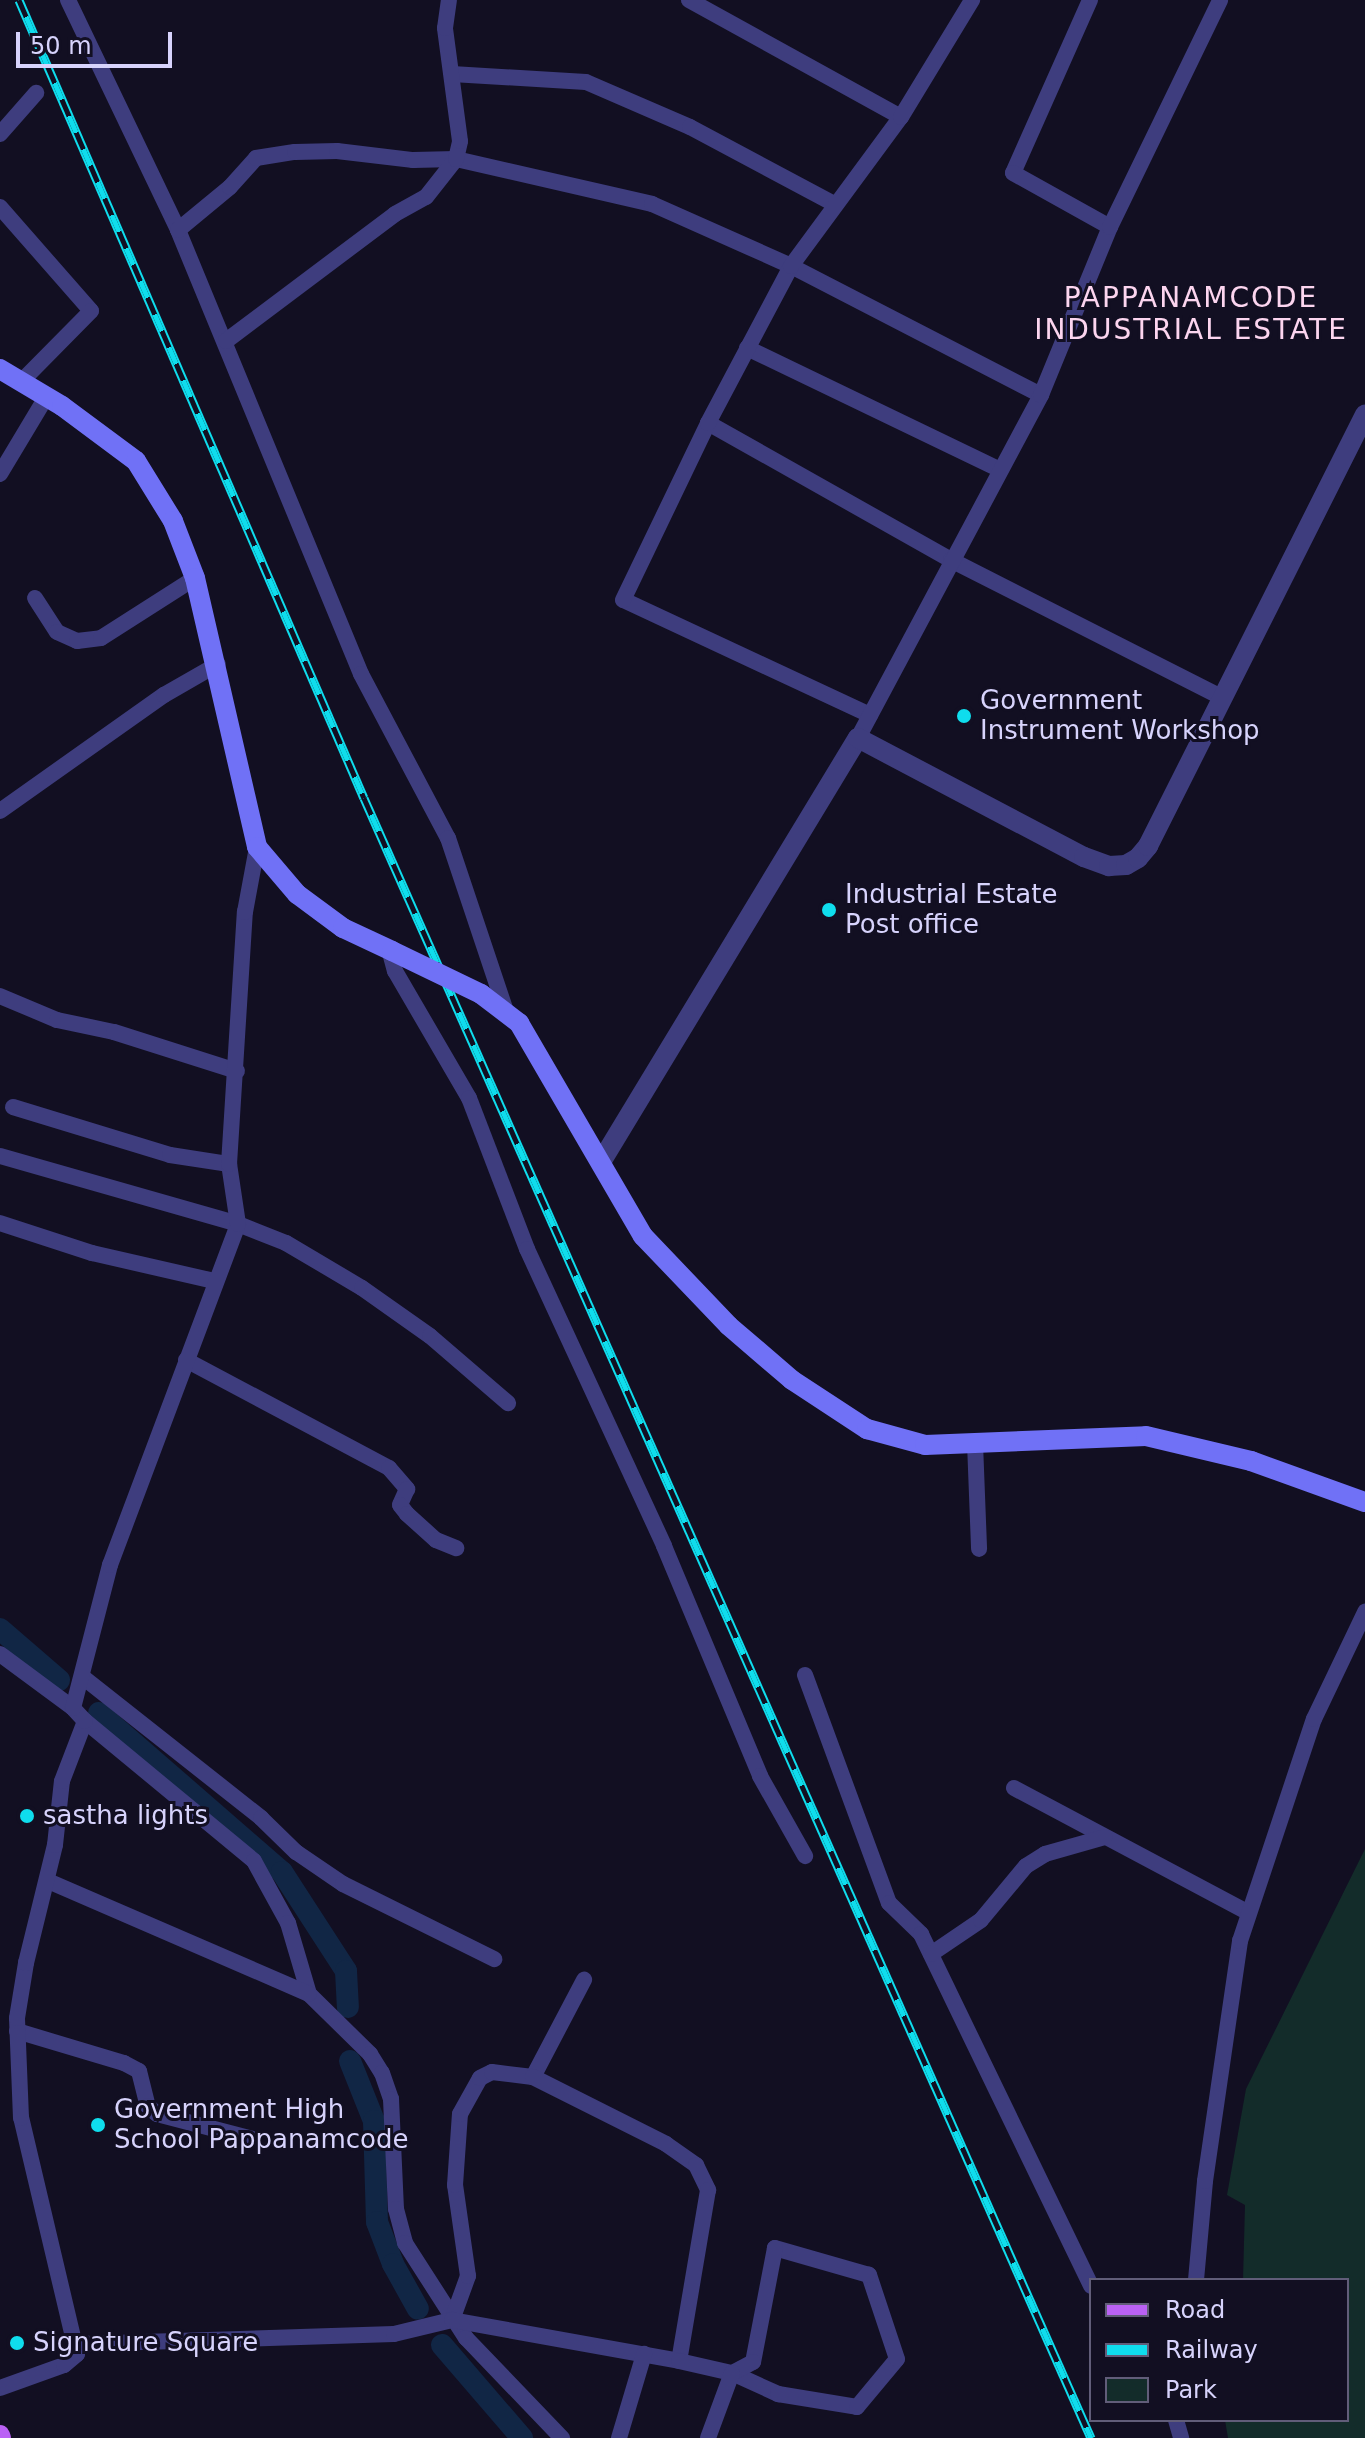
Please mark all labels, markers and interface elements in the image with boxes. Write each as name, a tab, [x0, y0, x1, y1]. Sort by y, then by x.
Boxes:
scale bar	[20, 16, 176, 66]
text: 50 m	[30, 32, 92, 60]
district label: PAPPANAMCODE INDUSTRIAL ESTATE	[1034, 281, 1348, 347]
place label: Government Instrument Workshop	[980, 685, 1260, 746]
marker: Government Instrument Workshop	[955, 707, 973, 725]
place label: Industrial Estate Post office	[845, 879, 1057, 940]
marker: Industrial Estate Post office	[820, 901, 838, 919]
place label: sastha lights	[43, 1800, 208, 1832]
marker: sastha lights	[18, 1807, 36, 1825]
place label: Government High School Pappanamcode	[114, 2094, 408, 2156]
marker: Government High School Pappanamcode	[89, 2116, 107, 2134]
legend	[1089, 2278, 1349, 2422]
text: Road	[1165, 2296, 1225, 2324]
place label: Signature Square	[33, 2327, 258, 2359]
marker: Signature Square	[8, 2334, 26, 2352]
text: Railway	[1165, 2336, 1258, 2364]
text: Park	[1165, 2376, 1217, 2404]

